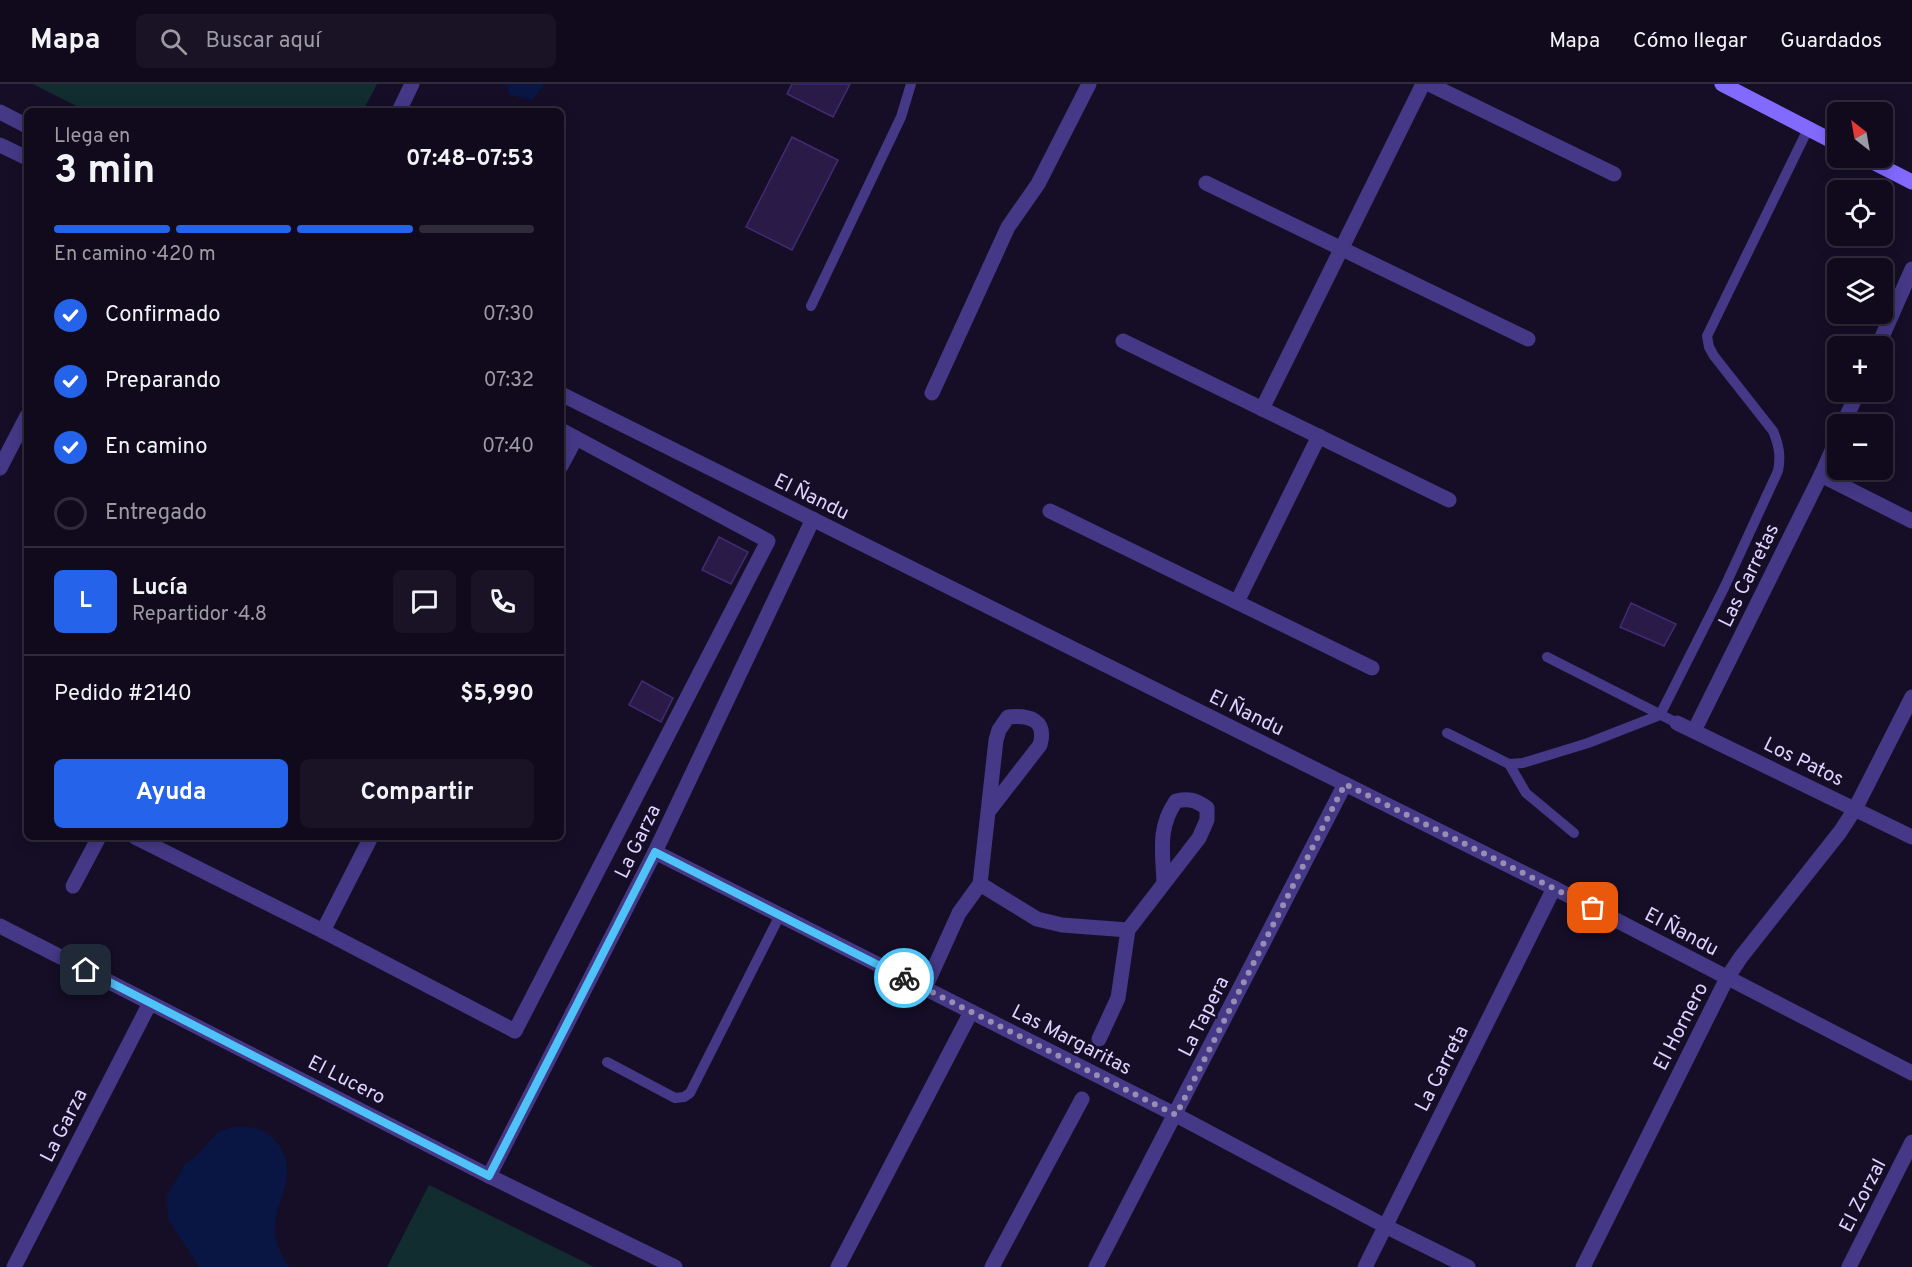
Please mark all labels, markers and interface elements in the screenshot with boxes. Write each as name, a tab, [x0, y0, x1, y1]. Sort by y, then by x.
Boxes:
search box	[136, 14, 556, 68]
text: Mapa	[30, 23, 100, 59]
icon: search	[157, 25, 190, 58]
text: Buscar aquí	[205, 28, 321, 55]
text: Mapa	[1549, 28, 1600, 55]
text: Cómo llegar	[1633, 28, 1747, 55]
text: Guardados	[1780, 28, 1882, 55]
north arrow	[1827, 102, 1893, 168]
map controls	[1827, 102, 1893, 480]
text: Llega en	[54, 124, 130, 150]
text: 07:48–07:53	[406, 146, 534, 173]
text: 3 min	[54, 148, 155, 197]
button: locate	[1827, 180, 1893, 246]
text: En camino · 420 m	[54, 242, 216, 268]
button: layers	[1827, 258, 1893, 324]
icon: check	[54, 299, 87, 332]
text: Confirmado	[105, 302, 221, 329]
text: 07:30	[483, 302, 534, 328]
button: +	[1827, 336, 1893, 402]
icon: check	[54, 365, 87, 398]
text: Preparando	[105, 368, 221, 395]
text: 07:32	[484, 368, 534, 394]
button: −	[1827, 414, 1893, 480]
icon: check	[54, 431, 87, 464]
text: En camino	[105, 434, 207, 461]
text: 07:40	[482, 434, 534, 460]
street label: El Ñandu	[769, 468, 853, 527]
text: Entregado	[105, 500, 207, 527]
street label: Las Carretas	[1714, 520, 1786, 632]
button: chat	[393, 570, 456, 633]
button: phone	[471, 570, 534, 633]
text: Lucía	[132, 575, 188, 602]
text: L	[79, 588, 92, 615]
text: Repartidor · 4.8	[132, 602, 267, 628]
text: Pedido #2140	[54, 681, 192, 708]
text: $5,990	[460, 681, 534, 708]
street label: El Ñandu	[1204, 684, 1288, 743]
street label: Los Patos	[1759, 732, 1848, 793]
button: Ayuda	[54, 759, 288, 828]
button: Compartir	[300, 759, 534, 828]
street label: La Garza	[610, 801, 668, 883]
pin	[1567, 882, 1618, 933]
icon: bag	[1576, 891, 1609, 924]
street label: El Ñandu	[1639, 902, 1723, 963]
pin	[60, 944, 111, 995]
courier	[874, 948, 934, 1008]
icon: home	[69, 953, 102, 986]
icon: bike	[888, 962, 921, 995]
street label: La Tapera	[1173, 972, 1236, 1062]
street label: El Hornero	[1648, 978, 1715, 1075]
street label: Las Margaritas	[1007, 999, 1136, 1082]
street label: La Carreta	[1410, 1021, 1476, 1116]
street label: El Lucero	[303, 1050, 389, 1111]
street label: La Garza	[35, 1085, 94, 1167]
street label: El Zorzal	[1834, 1155, 1893, 1237]

